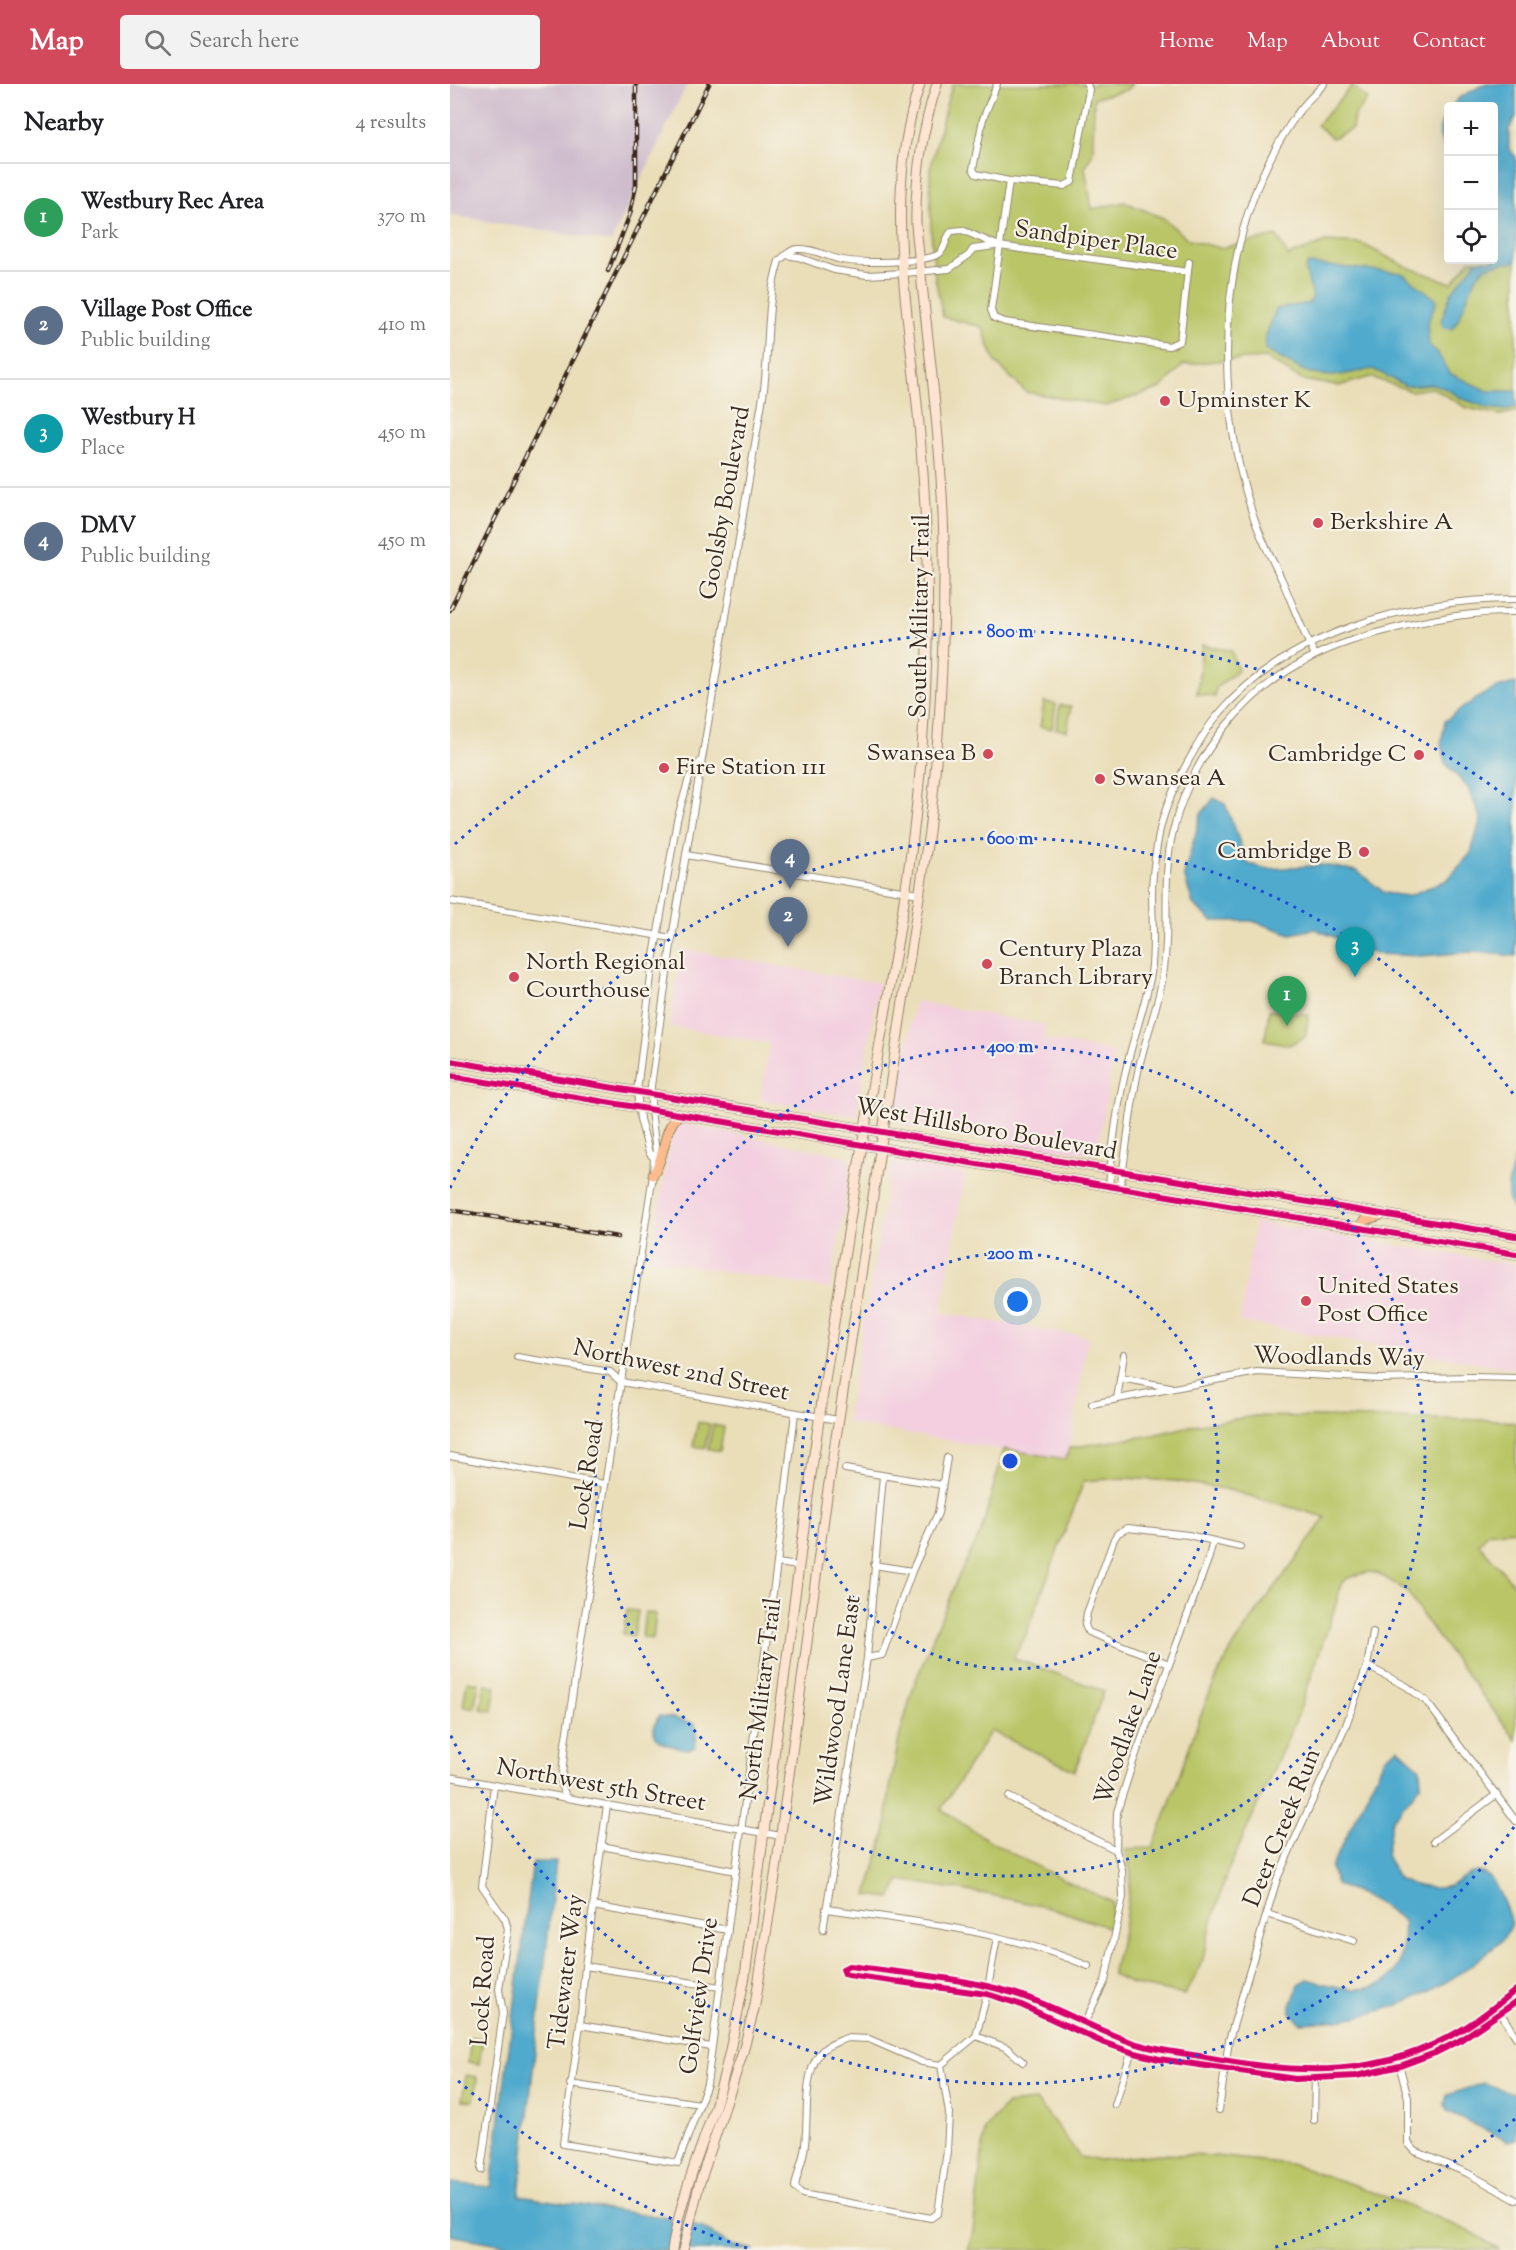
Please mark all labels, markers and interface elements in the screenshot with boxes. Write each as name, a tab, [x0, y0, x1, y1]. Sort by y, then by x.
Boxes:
search box	[120, 15, 540, 69]
text: Map	[30, 22, 84, 62]
icon: search	[141, 26, 174, 59]
text: Search here	[189, 26, 299, 58]
text: Home	[1159, 27, 1214, 57]
text: Map	[1247, 27, 1288, 57]
text: About	[1321, 27, 1380, 57]
text: Contact	[1413, 27, 1486, 57]
map controls	[1444, 102, 1498, 264]
button: +	[1444, 102, 1498, 156]
text: Nearby	[24, 105, 104, 142]
text: 4 results	[355, 109, 426, 138]
button: −	[1444, 156, 1498, 210]
text: Westbury Rec Area	[81, 187, 264, 219]
text: 1	[40, 203, 47, 232]
text: 370 m	[377, 203, 426, 232]
button: locate	[1444, 210, 1498, 264]
street label: Sandpiper Place	[1012, 213, 1180, 269]
text: Park	[81, 219, 119, 248]
text: Village Post Office	[81, 295, 252, 327]
text: 2	[39, 311, 48, 340]
text: 410 m	[378, 311, 426, 340]
text: Public building	[81, 327, 211, 356]
place label: Upminster K	[1177, 384, 1311, 418]
marker: Upminster K	[1158, 394, 1172, 408]
text: Westbury H	[81, 403, 196, 435]
street label: Goolsby Boulevard	[692, 403, 760, 603]
text: 3	[39, 419, 48, 448]
text: 450 m	[378, 419, 426, 448]
text: Place	[81, 435, 125, 464]
place label: Berkshire A	[1330, 506, 1454, 540]
text: DMV	[81, 511, 136, 543]
street label: South Military Trail	[902, 513, 940, 718]
marker: Berkshire A	[1311, 516, 1325, 530]
text: 4	[38, 527, 49, 556]
text: 450 m	[378, 527, 426, 556]
text: Public building	[81, 543, 211, 572]
text: 800 m	[987, 620, 1033, 646]
place label: Swansea B	[867, 737, 976, 771]
place label: Cambridge C	[1268, 738, 1407, 772]
marker: Swansea B	[981, 747, 995, 761]
marker: Cambridge C	[1412, 748, 1426, 762]
place label: Fire Station 111	[676, 751, 826, 785]
marker: Fire Station 111	[657, 761, 671, 775]
place label: Swansea A	[1112, 762, 1226, 796]
marker: Swansea A	[1093, 772, 1107, 786]
text: 600 m	[987, 827, 1033, 853]
place label: Cambridge B	[1217, 835, 1352, 869]
pin: 4	[770, 840, 810, 889]
marker: Cambridge B	[1357, 845, 1371, 859]
pin: 2	[768, 898, 808, 947]
pin: 3	[1336, 928, 1374, 977]
place label: Century Plaza Branch Library	[999, 933, 1153, 995]
place label: North Regional Courthouse	[526, 946, 686, 1008]
marker: Century Plaza Branch Library	[980, 957, 994, 971]
marker: North Regional Courthouse	[507, 970, 521, 984]
pin: 1	[1268, 976, 1306, 1026]
text: 400 m	[986, 1035, 1033, 1061]
street label: West Hillsboro Boulevard	[852, 1090, 1120, 1170]
text: 200 m	[987, 1242, 1033, 1268]
place label: United States Post Office	[1318, 1270, 1459, 1332]
your location	[1003, 1287, 1032, 1316]
marker: United States Post Office	[1299, 1294, 1313, 1308]
street label: Northwest 2nd Street	[570, 1331, 792, 1411]
street label: Woodlands Way	[1253, 1340, 1425, 1376]
street label: Lock Road	[563, 1417, 613, 1532]
centre of rings	[1000, 1451, 1020, 1471]
street label: Wildwood Lane East	[807, 1593, 871, 1809]
street label: North Military Trail	[733, 1595, 791, 1802]
street label: Woodlake Lane	[1087, 1646, 1171, 1810]
street label: Deer Creek Run	[1236, 1744, 1330, 1912]
street label: Northwest 5th Street	[494, 1751, 708, 1821]
street label: Tidewater Way	[541, 1892, 593, 2052]
street label: Golfview Drive	[672, 1915, 728, 2077]
street label: Lock Road	[463, 1934, 505, 2047]

